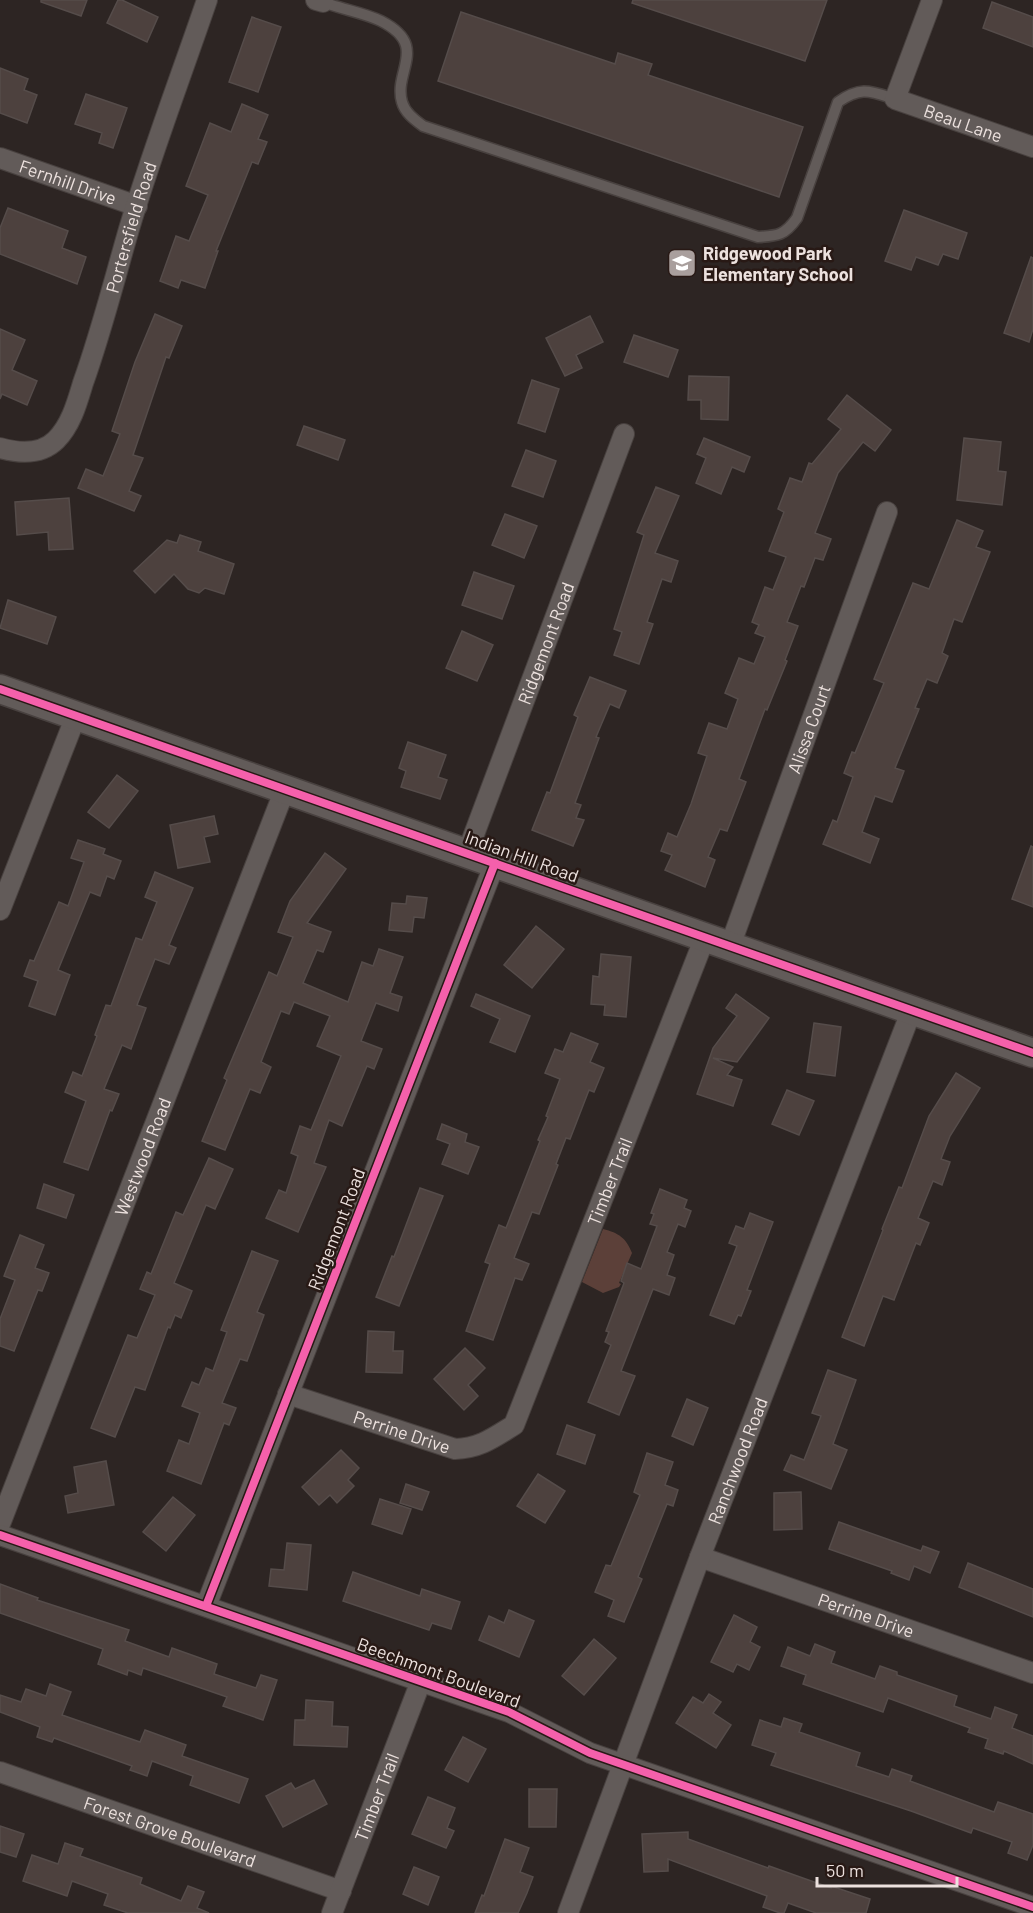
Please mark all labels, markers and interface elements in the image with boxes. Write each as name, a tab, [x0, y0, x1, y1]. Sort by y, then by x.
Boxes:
street label: Beau Lane	[921, 99, 1006, 147]
street label: Fernhill Drive	[16, 155, 120, 209]
street label: Portersfield Road	[101, 159, 161, 295]
place label: Ridgewood Park Elementary School	[703, 242, 853, 285]
school or university icon: Ridgewood Park Elementary School	[666, 247, 698, 279]
street label: Ridgemont Road	[513, 579, 579, 707]
street label: Alissa Court	[782, 681, 835, 776]
street label: Indian Hill Road	[462, 825, 582, 887]
street label: Westwood Road	[110, 1094, 175, 1219]
street label: Timber Trail	[582, 1134, 636, 1229]
street label: Ridgemont Road	[303, 1165, 369, 1293]
street label: Ranchwood Road	[703, 1394, 772, 1527]
street label: Perrine Drive	[351, 1405, 453, 1458]
street label: Perrine Drive	[815, 1588, 917, 1642]
street label: Beechmont Boulevard	[354, 1632, 524, 1712]
street label: Timber Trail	[350, 1750, 403, 1844]
street label: Forest Grove Boulevard	[81, 1791, 259, 1871]
scale bar	[817, 1850, 956, 1888]
text: 50 m	[826, 1859, 864, 1881]

